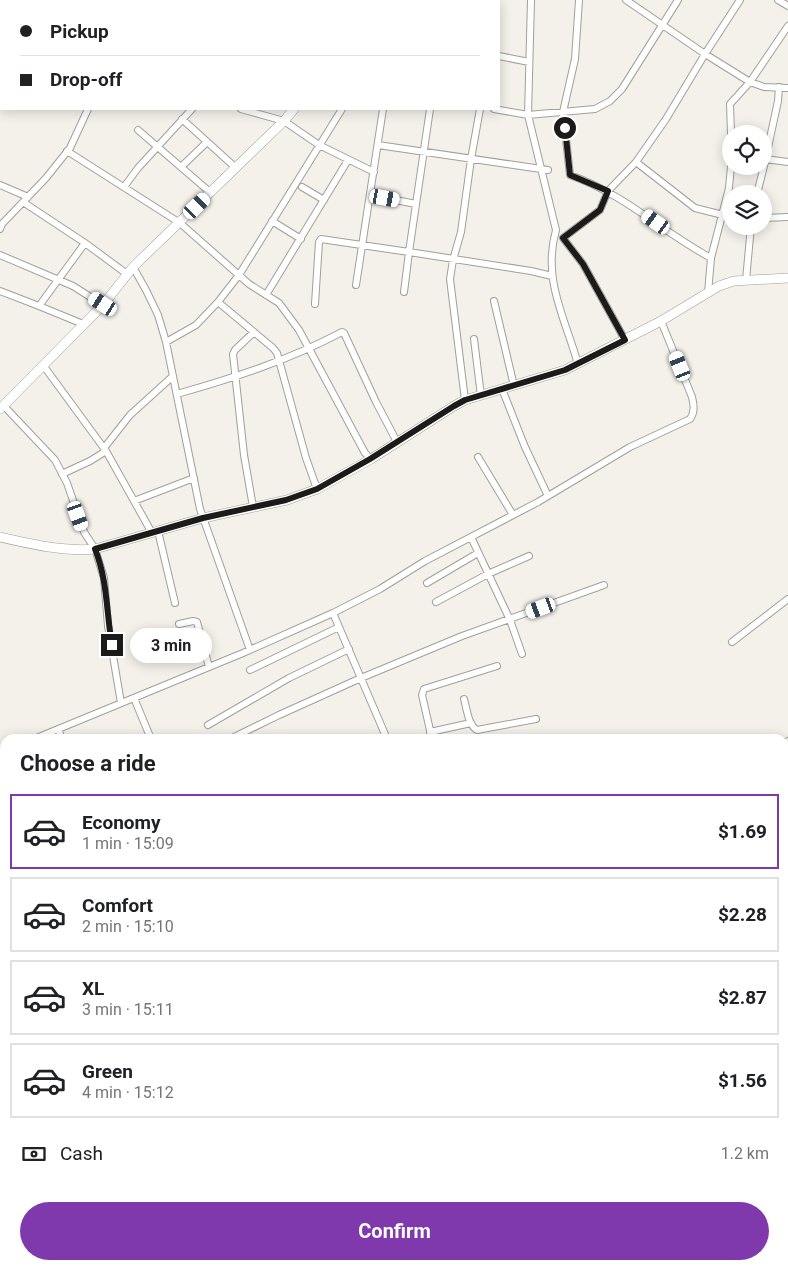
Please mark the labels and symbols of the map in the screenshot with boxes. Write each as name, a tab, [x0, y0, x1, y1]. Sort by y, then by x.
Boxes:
route start	[554, 117, 576, 139]
car	[368, 188, 401, 208]
car	[180, 190, 213, 222]
car	[639, 207, 672, 237]
car	[86, 290, 119, 318]
car	[667, 349, 692, 383]
car	[65, 499, 90, 533]
car	[524, 596, 557, 620]
callout: 3 min	[130, 628, 212, 662]
route end	[101, 634, 123, 656]

